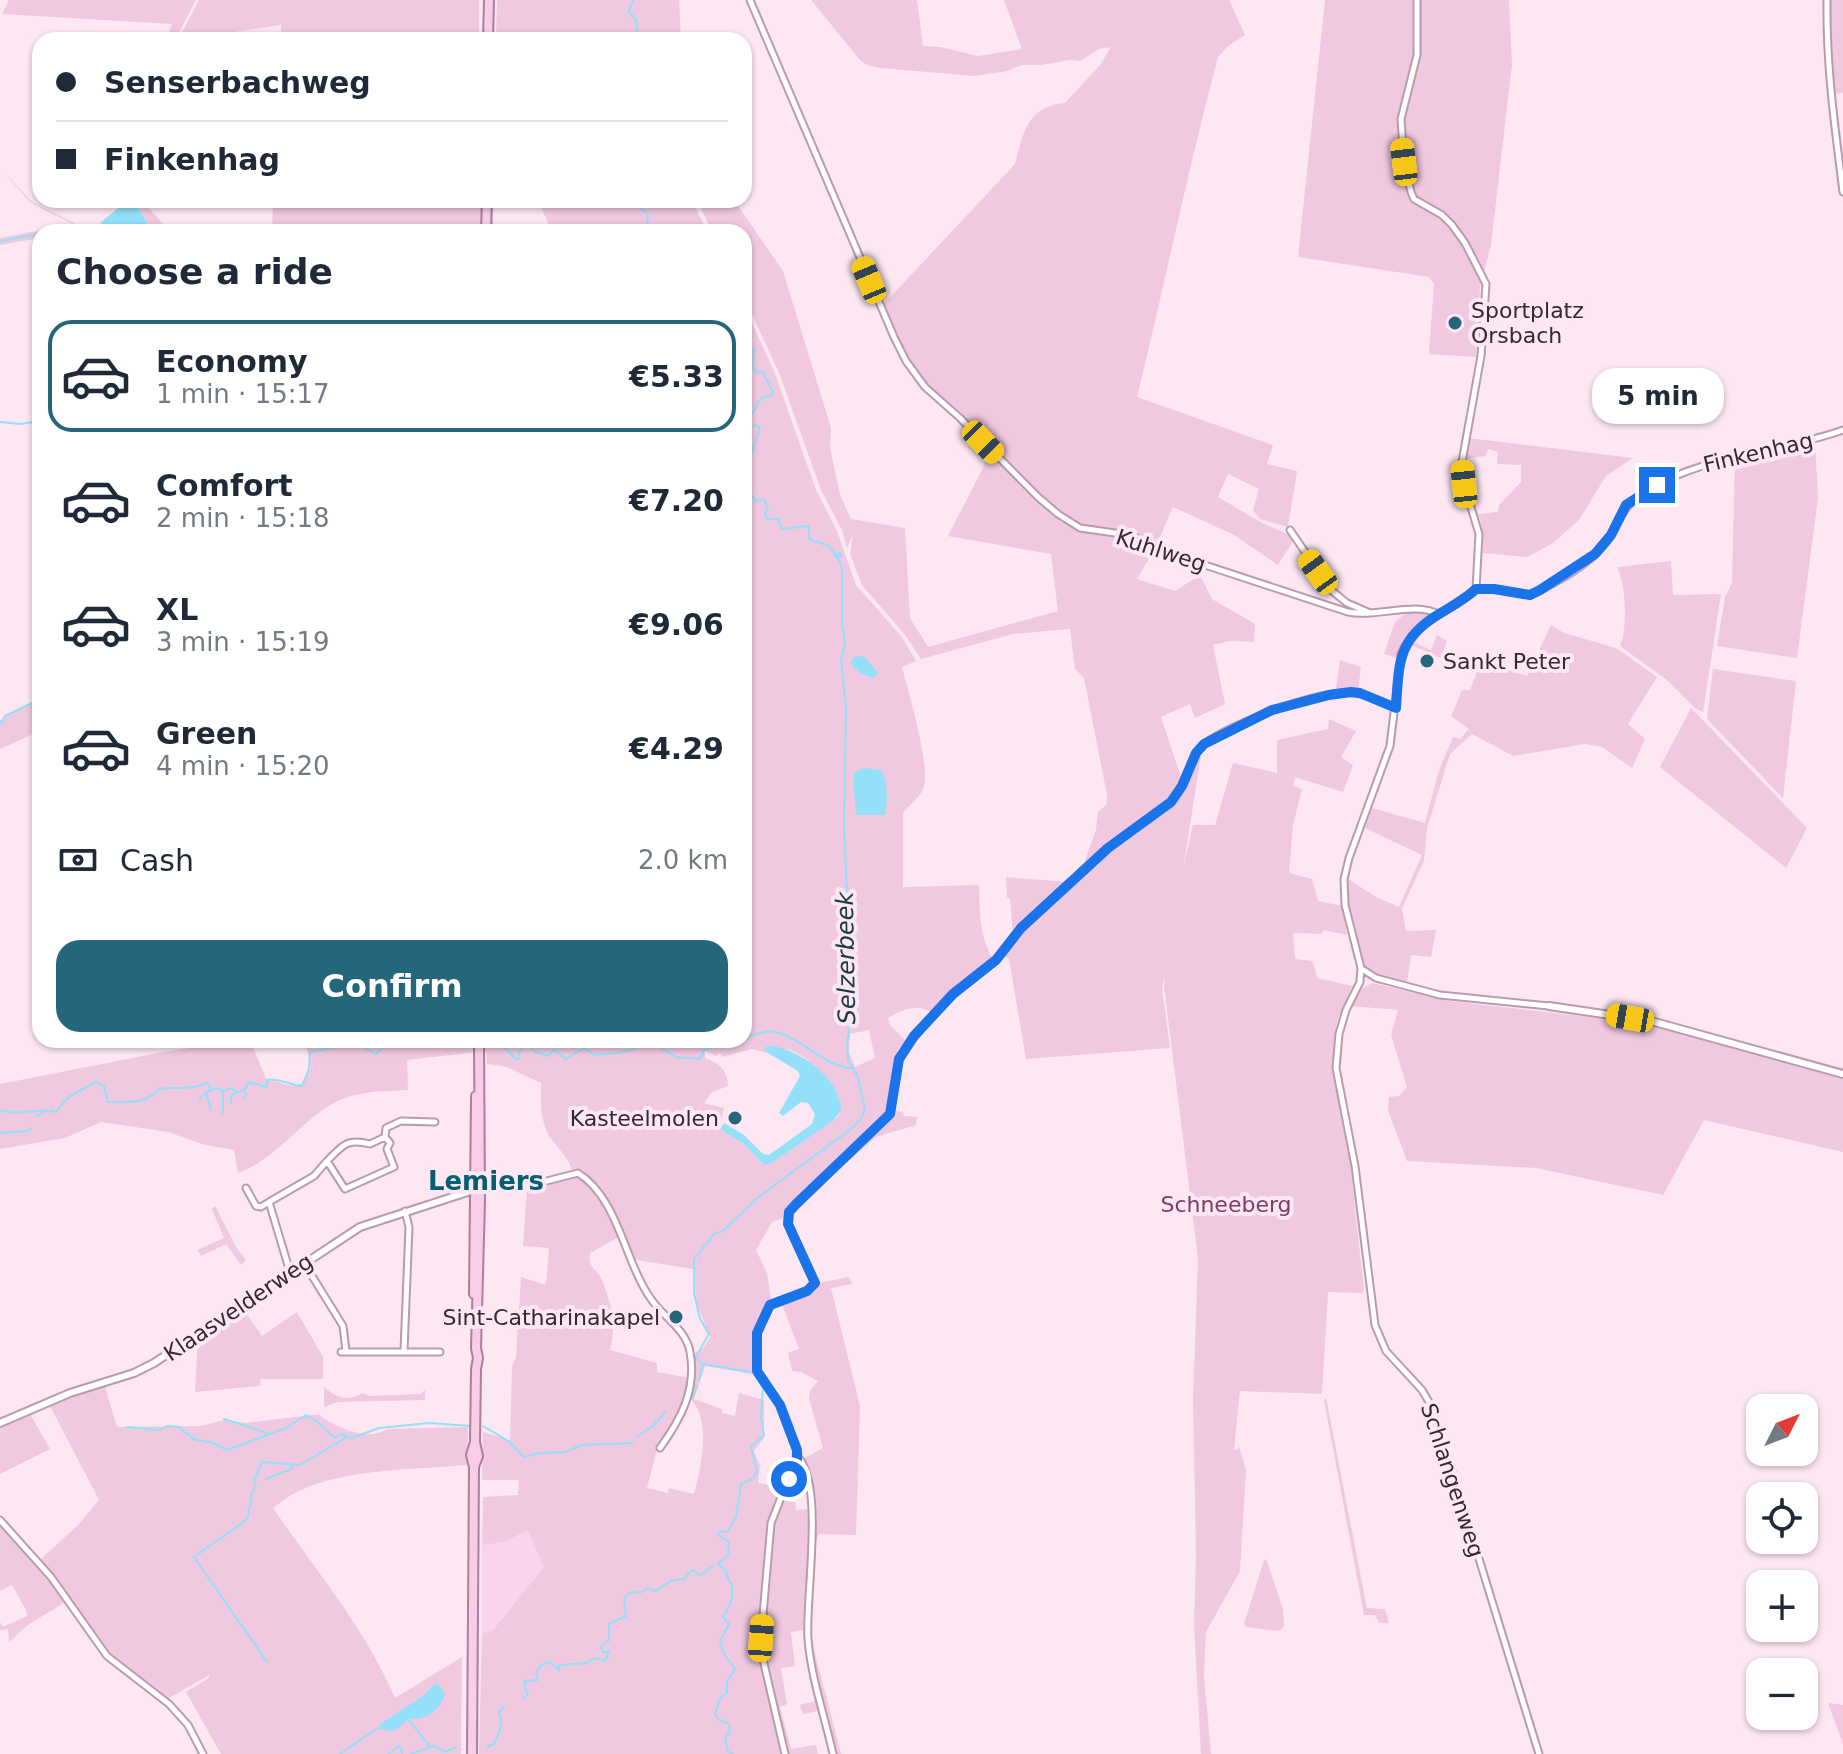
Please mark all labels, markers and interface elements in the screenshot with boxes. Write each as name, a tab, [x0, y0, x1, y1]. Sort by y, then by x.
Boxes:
text: Senserbachweg	[104, 65, 371, 100]
car	[1389, 137, 1419, 187]
text: Finkenhag	[104, 142, 280, 177]
text: Choose a ride	[56, 251, 333, 292]
car	[849, 253, 889, 307]
place label: Sportplatz Orsbach	[1471, 298, 1584, 348]
marker: Sportplatz Orsbach	[1446, 314, 1464, 332]
icon: car	[60, 340, 132, 412]
text: Economy	[156, 344, 308, 379]
text: €5.33	[629, 359, 724, 394]
callout: 5 min	[1591, 369, 1723, 425]
text: 1 min · 15:17	[156, 379, 330, 409]
text: 5 min	[1617, 381, 1699, 411]
car	[958, 416, 1008, 468]
street label: Finkenhag	[1701, 428, 1815, 477]
car	[1450, 459, 1478, 509]
icon: car	[60, 464, 132, 536]
route end	[1639, 467, 1675, 503]
text: Comfort	[156, 468, 293, 503]
text: €7.20	[629, 483, 724, 518]
text: 2 min · 15:18	[156, 503, 330, 533]
street label: Kuhlweg	[1113, 524, 1209, 577]
car	[1294, 546, 1342, 598]
icon: car	[60, 588, 132, 660]
text: XL	[156, 592, 198, 627]
text: €9.06	[629, 607, 724, 642]
text: 3 min · 15:19	[156, 627, 330, 657]
place label: Sankt Peter	[1443, 649, 1571, 674]
marker: Sankt Peter	[1418, 652, 1436, 670]
icon: car	[60, 712, 132, 784]
text: Green	[156, 716, 257, 751]
text: €4.29	[629, 731, 724, 766]
text: 4 min · 15:20	[156, 751, 330, 781]
icon: cash	[56, 838, 100, 882]
text: Cash	[120, 843, 194, 878]
text: 2.0 km	[638, 845, 728, 875]
water label: Selzerbeek	[831, 890, 861, 1025]
button: Confirm	[56, 940, 728, 1032]
car	[1604, 1002, 1656, 1034]
place label: Kasteelmolen	[570, 1106, 719, 1131]
marker: Kasteelmolen	[726, 1109, 744, 1127]
district label: Lemiers	[428, 1166, 544, 1196]
park label: Schneeberg	[1160, 1192, 1292, 1217]
street label: Klaasvelderweg	[159, 1248, 317, 1366]
place label: Sint-Catharinakapel	[442, 1305, 660, 1330]
marker: Sint-Catharinakapel	[667, 1308, 685, 1326]
north arrow	[1746, 1394, 1818, 1466]
map controls	[1746, 1394, 1818, 1730]
street label: Schlangenweg	[1416, 1400, 1489, 1560]
route start	[771, 1461, 807, 1497]
button: locate	[1746, 1482, 1818, 1554]
button: +	[1746, 1570, 1818, 1642]
car	[747, 1613, 775, 1663]
button: −	[1746, 1658, 1818, 1730]

